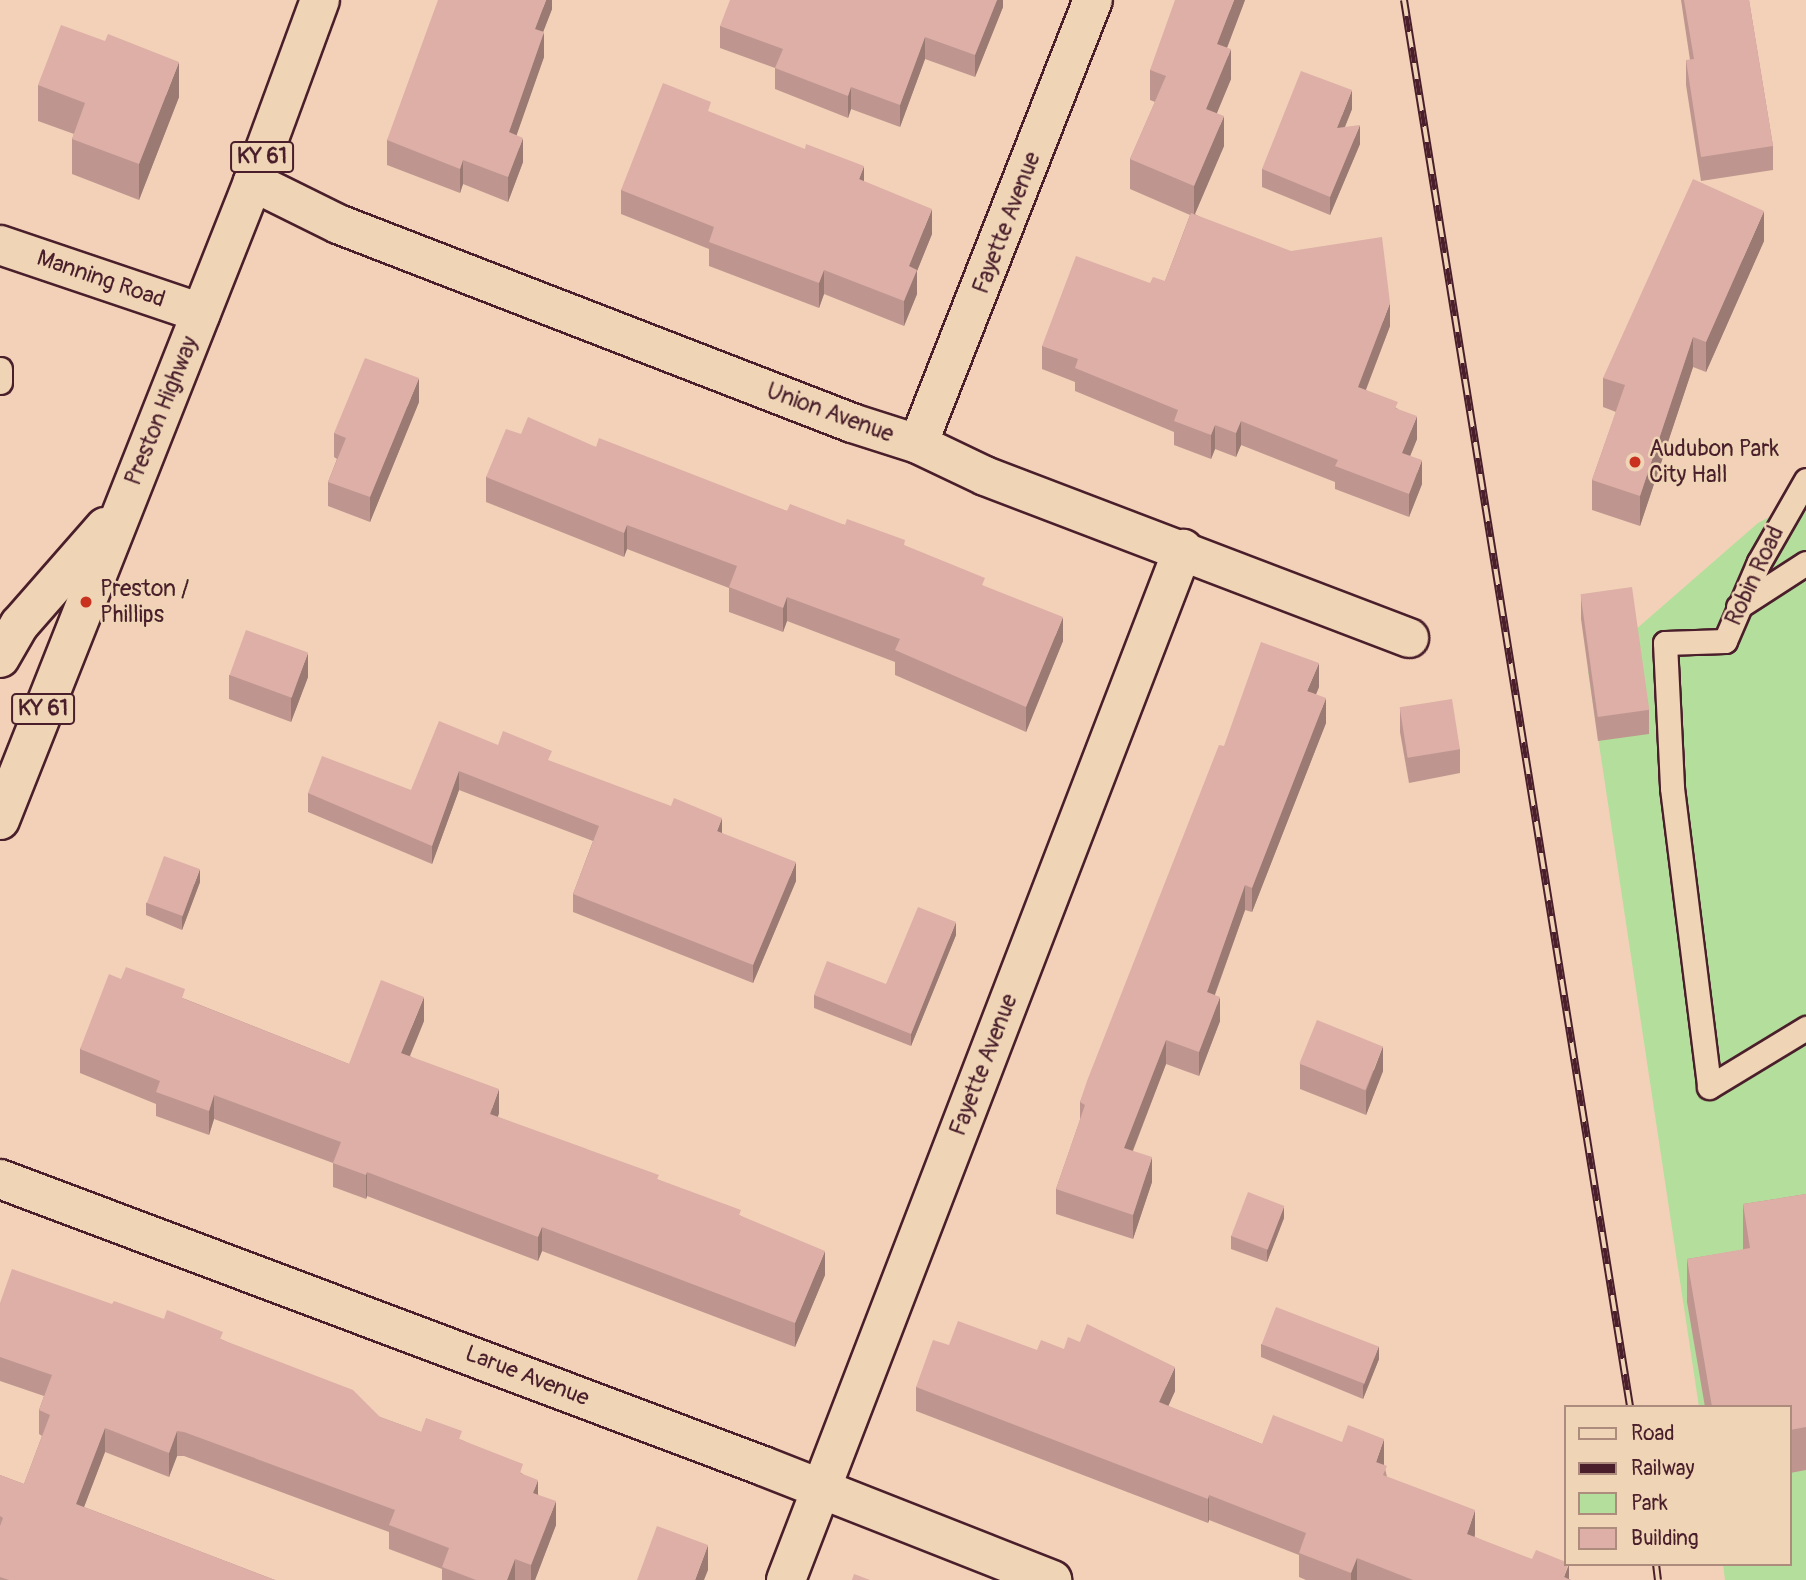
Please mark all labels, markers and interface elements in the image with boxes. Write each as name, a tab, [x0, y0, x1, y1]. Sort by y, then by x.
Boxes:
road number: KY 61	[229, 140, 295, 174]
street label: Fayette Avenue	[967, 148, 1047, 298]
street label: Manning Road	[33, 244, 169, 314]
street label: Preston Highway	[120, 332, 204, 490]
street label: Union Avenue	[763, 377, 897, 449]
place label: Audubon Park City Hall	[1649, 435, 1779, 489]
marker: Audubon Park City Hall	[1627, 454, 1643, 470]
street label: Robin Road	[1720, 522, 1790, 630]
place label: Preston / Phillips	[100, 575, 189, 629]
marker: Preston / Phillips	[78, 594, 94, 610]
road number: KY 61	[10, 692, 76, 726]
street label: Fayette Avenue	[944, 990, 1024, 1140]
street label: Larue Avenue	[461, 1340, 593, 1412]
legend	[1564, 1405, 1792, 1566]
text: Road	[1631, 1420, 1675, 1447]
text: Railway	[1631, 1455, 1695, 1482]
text: Park	[1631, 1490, 1668, 1517]
text: Building	[1631, 1525, 1698, 1552]

